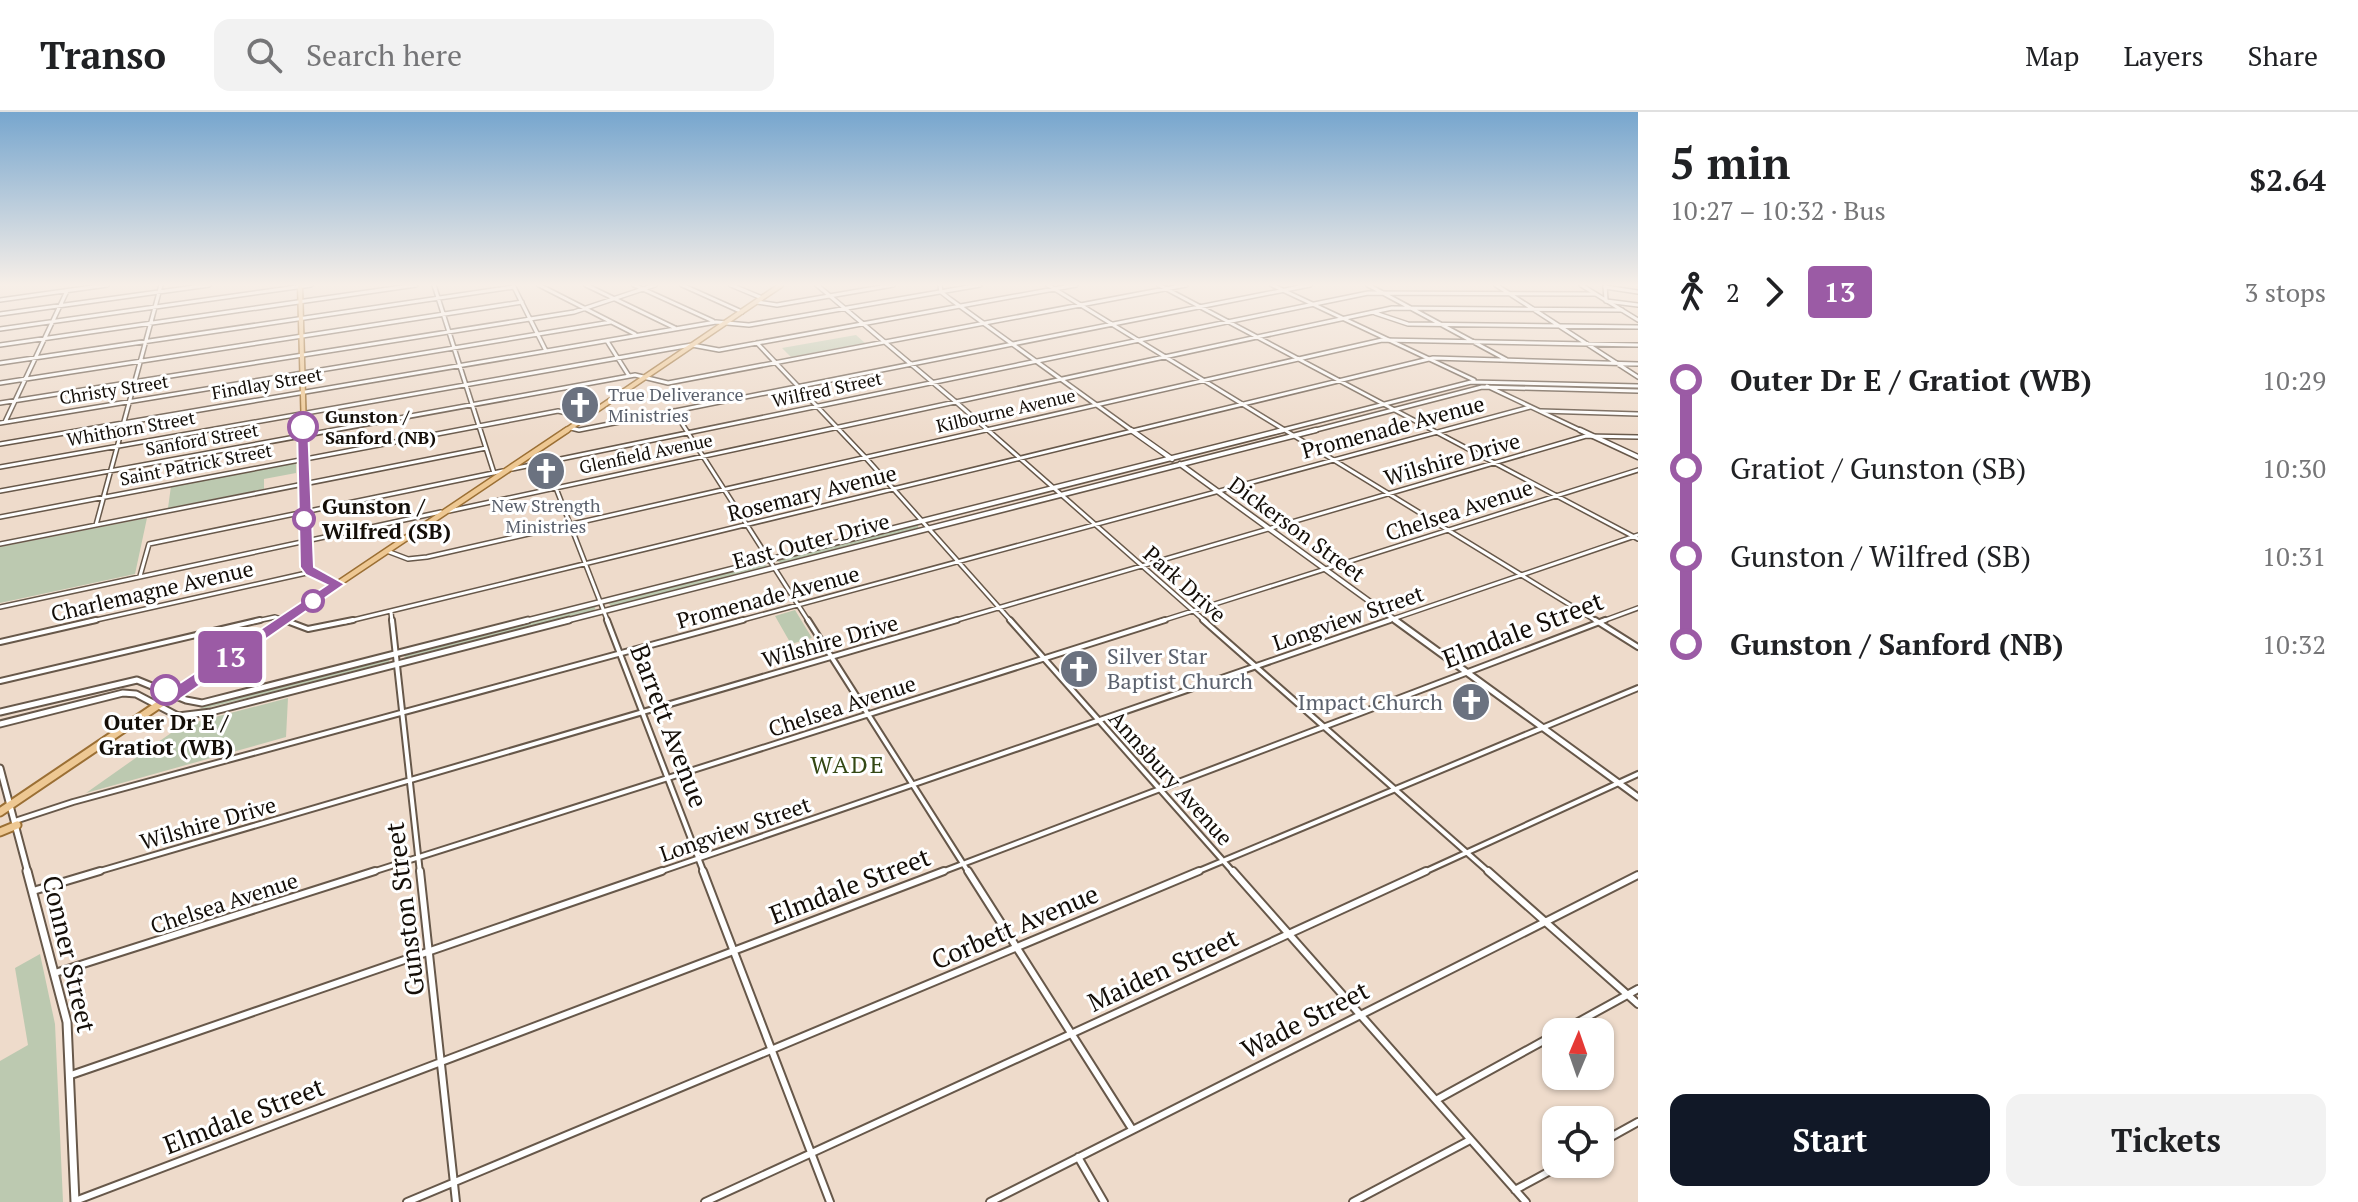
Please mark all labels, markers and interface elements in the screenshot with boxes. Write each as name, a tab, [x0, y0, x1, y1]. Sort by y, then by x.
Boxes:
search box	[214, 19, 774, 91]
text: Transo	[40, 30, 166, 80]
icon: search	[242, 33, 286, 77]
text: Search here	[306, 35, 462, 75]
text: Map	[2025, 37, 2079, 74]
text: Layers	[2123, 37, 2204, 74]
text: Share	[2248, 37, 2318, 74]
text: 5 min	[1670, 133, 1790, 192]
text: $2.64	[2249, 160, 2326, 200]
text: 10:27 – 10:32 · Bus	[1670, 193, 1886, 227]
icon: walk	[1670, 270, 1714, 314]
icon: forward	[1752, 270, 1796, 314]
text: 13	[1824, 273, 1856, 310]
text: 2	[1726, 275, 1740, 309]
text: 3 stops	[2245, 275, 2326, 309]
text: Outer Dr E / Gratiot (WB)	[1730, 360, 2092, 400]
street label: Findlay Street	[210, 361, 324, 405]
text: 10:29	[2262, 363, 2326, 397]
street label: Wilfred Street	[769, 366, 884, 412]
street label: Christy Street	[57, 368, 171, 410]
place label: True Deliverance Ministries	[608, 382, 744, 427]
street label: Kilbourne Avenue	[934, 382, 1078, 438]
church icon: True Deliverance Ministries	[559, 384, 601, 426]
street label: Promenade Avenue	[1298, 388, 1488, 465]
place label: Gunston / Sanford (NB)	[325, 404, 436, 449]
street label: Whithorn Street	[65, 405, 197, 451]
marker: Gunston / Sanford (NB)	[288, 412, 318, 442]
street label: Sanford Street	[143, 417, 261, 461]
street label: Wilshire Drive	[1380, 425, 1523, 492]
street label: Glenfield Avenue	[577, 427, 715, 479]
street label: Saint Patrick Street	[118, 437, 274, 491]
text: Gratiot / Gunston (SB)	[1730, 448, 2026, 488]
church icon: New Strength Ministries	[525, 450, 567, 492]
text: 10:30	[2262, 451, 2326, 485]
street label: Rosemary Avenue	[724, 457, 899, 528]
street label: Dickerson Street	[1223, 469, 1371, 588]
street label: Chelsea Avenue	[1381, 472, 1536, 547]
place label: Gunston / Wilfred (SB)	[322, 491, 451, 545]
place label: New Strength Ministries	[491, 493, 601, 538]
street label: East Outer Drive	[729, 506, 893, 575]
marker: Gunston / Wilfred (SB)	[293, 508, 315, 530]
text: Gunston / Wilfred (SB)	[1730, 536, 2031, 576]
street label: Park Drive	[1138, 539, 1233, 628]
text: 10:31	[2262, 539, 2326, 573]
street label: Charlemagne Avenue	[48, 553, 256, 628]
street label: Promenade Avenue	[673, 558, 863, 635]
street label: Longview Street	[1269, 578, 1427, 657]
street label: Elmdale Street	[1437, 583, 1608, 675]
unlabelled marker	[302, 590, 324, 612]
street label: Wilshire Drive	[758, 607, 901, 674]
text: Gunston / Sanford (NB)	[1730, 624, 2063, 664]
text: 10:32	[2262, 627, 2326, 661]
line badge: 13	[194, 631, 266, 683]
text: 13	[214, 638, 246, 675]
street label: Barrett Avenue	[623, 639, 717, 812]
place label: Silver Star Baptist Church	[1107, 641, 1253, 695]
church icon: Silver Star Baptist Church	[1058, 648, 1100, 690]
street label: Chelsea Avenue	[764, 668, 919, 743]
marker: Outer Dr E / Gratiot (WB)	[151, 675, 181, 705]
church icon: Impact Church	[1450, 681, 1492, 723]
place label: Impact Church	[1298, 687, 1443, 716]
street label: Annsbury Avenue	[1103, 704, 1240, 851]
place label: Outer Dr E / Gratiot (WB)	[99, 707, 233, 761]
district label: WADE	[810, 748, 886, 780]
street label: Wilshire Drive	[136, 789, 279, 856]
street label: Longview Street	[656, 789, 814, 868]
street label: Gunston Street	[376, 820, 432, 998]
street label: Elmdale Street	[764, 839, 935, 931]
street label: Chelsea Avenue	[146, 865, 301, 940]
street label: Conner Street	[35, 872, 105, 1036]
street label: Corbett Avenue	[926, 876, 1103, 976]
street label: Maiden Street	[1082, 919, 1244, 1019]
street label: Wade Street	[1235, 972, 1374, 1066]
north arrow	[1542, 1018, 1614, 1090]
map controls	[1542, 1018, 1614, 1178]
street label: Elmdale Street	[158, 1069, 329, 1161]
button: Start	[1670, 1094, 1990, 1186]
button: Tickets	[2006, 1094, 2326, 1186]
button: locate	[1542, 1106, 1614, 1178]

